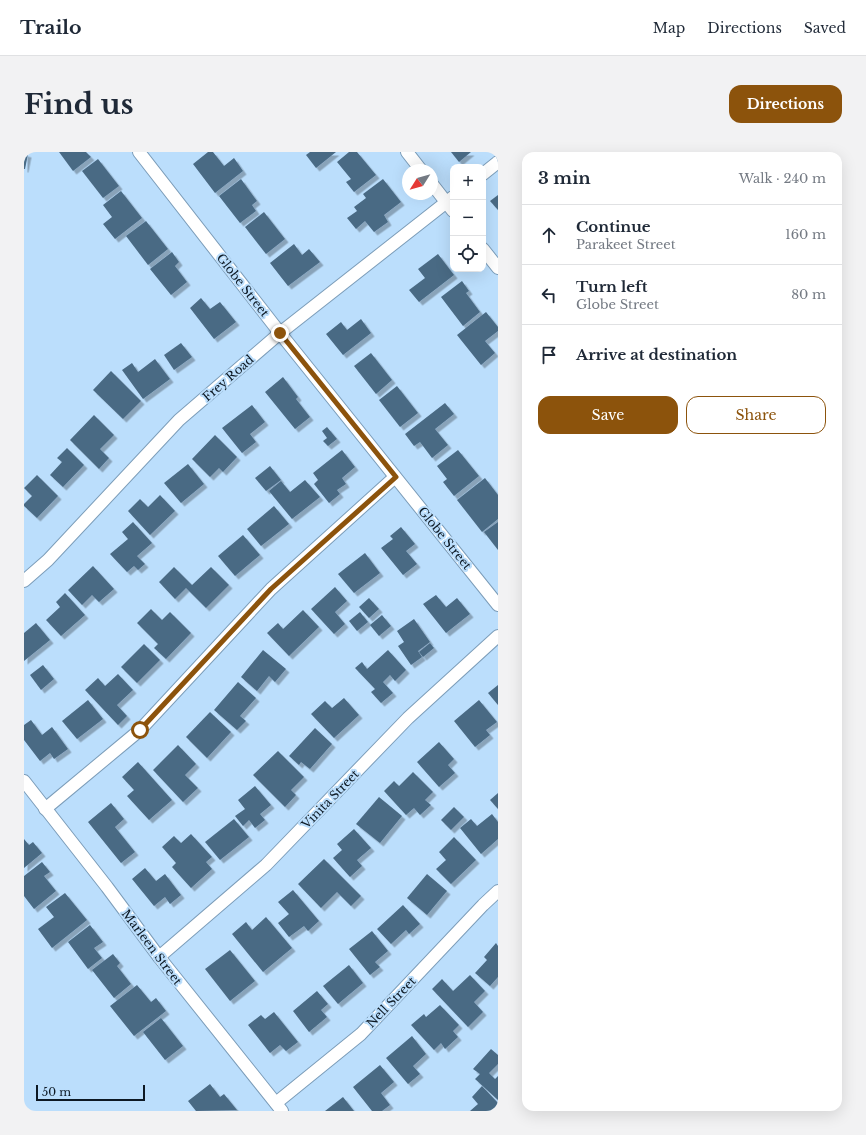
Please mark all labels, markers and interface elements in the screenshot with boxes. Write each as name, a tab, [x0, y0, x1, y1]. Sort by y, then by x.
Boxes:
text: Trailo	[20, 16, 82, 39]
text: Map	[653, 19, 685, 37]
text: Directions	[707, 19, 782, 37]
text: Saved	[804, 19, 846, 37]
button: Directions	[729, 85, 842, 123]
text: Find us	[24, 87, 134, 122]
north arrow	[402, 164, 438, 200]
map controls	[450, 164, 486, 272]
button: +	[450, 164, 486, 200]
text: 3 min	[538, 168, 591, 189]
text: Walk · 240 m	[739, 170, 826, 187]
button: −	[450, 200, 486, 236]
text: Continue	[576, 217, 651, 236]
icon: ahead	[538, 224, 560, 246]
text: 160 m	[785, 226, 826, 243]
button: locate	[450, 236, 486, 272]
text: Parakeet Street	[576, 236, 676, 253]
street label: Globe Street	[214, 250, 273, 320]
text: Turn left	[576, 277, 647, 296]
icon: left	[538, 284, 560, 306]
text: 80 m	[791, 286, 826, 303]
text: Globe Street	[576, 296, 659, 313]
route end	[271, 324, 289, 342]
icon: arrive	[538, 344, 560, 366]
text: Arrive at destination	[576, 345, 737, 364]
street label: Frey Road	[199, 352, 257, 404]
button: Save	[538, 396, 678, 434]
button: Share	[686, 396, 826, 434]
street label: Globe Street	[415, 504, 475, 573]
route start	[131, 721, 149, 739]
street label: Vinita Street	[297, 766, 362, 832]
street label: Marleen Street	[119, 906, 186, 988]
street label: Nell Street	[363, 973, 419, 1030]
scale bar	[36, 1083, 145, 1102]
text: 50 m	[42, 1085, 71, 1099]

